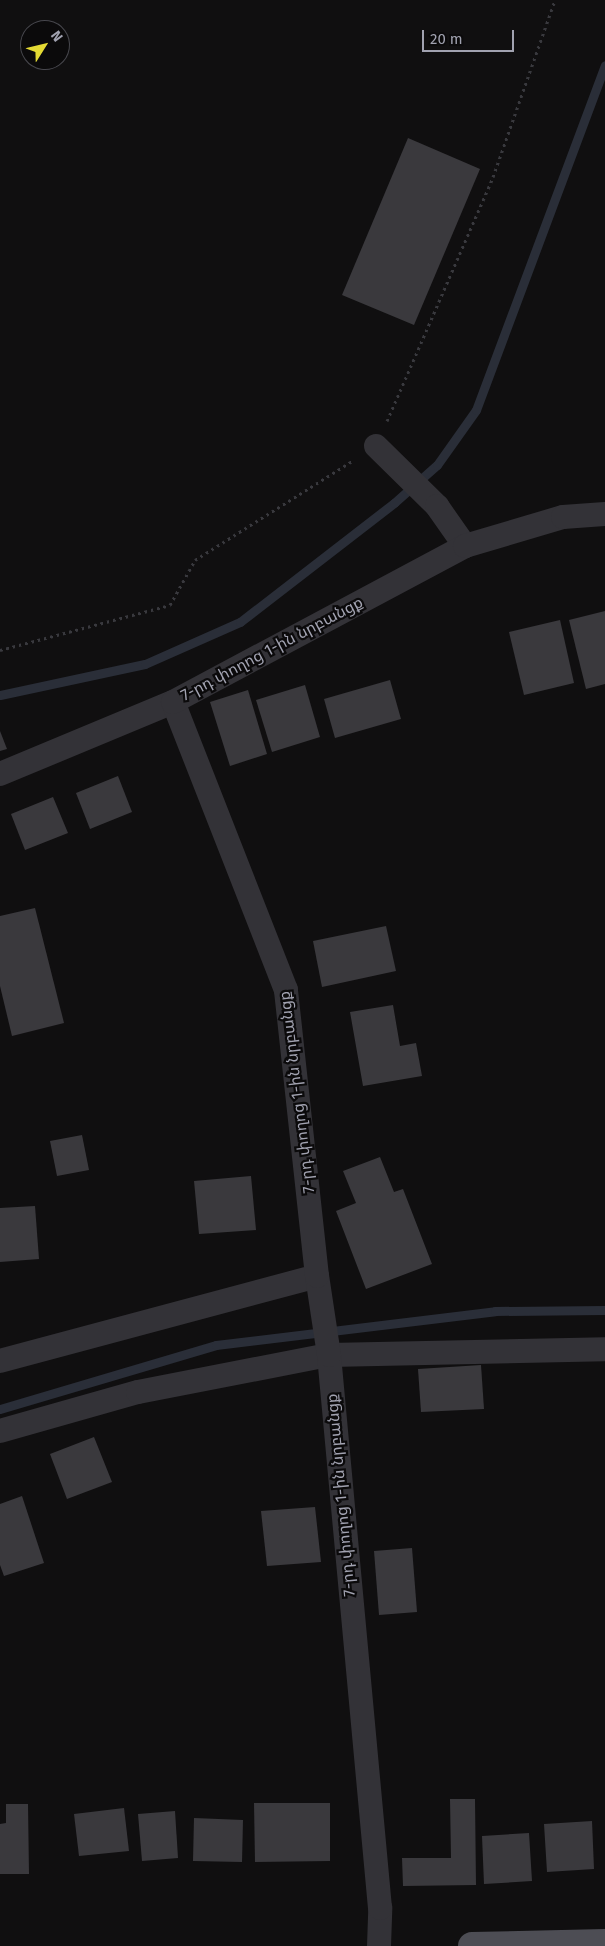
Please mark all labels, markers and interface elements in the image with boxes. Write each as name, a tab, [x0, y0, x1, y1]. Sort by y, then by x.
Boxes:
north arrow	[20, 20, 70, 70]
scale bar	[425, 20, 518, 52]
text: N	[47, 28, 66, 45]
text: 20 m	[430, 30, 463, 48]
street label: 7-րդ փողոց 1-ին նրբանցք	[178, 593, 366, 705]
street label: 7-րդ փողոց 1-ին նրբանցք	[275, 990, 319, 1194]
street label: 7-րդ փողոց 1-ին նրբանցք	[323, 1393, 359, 1597]

